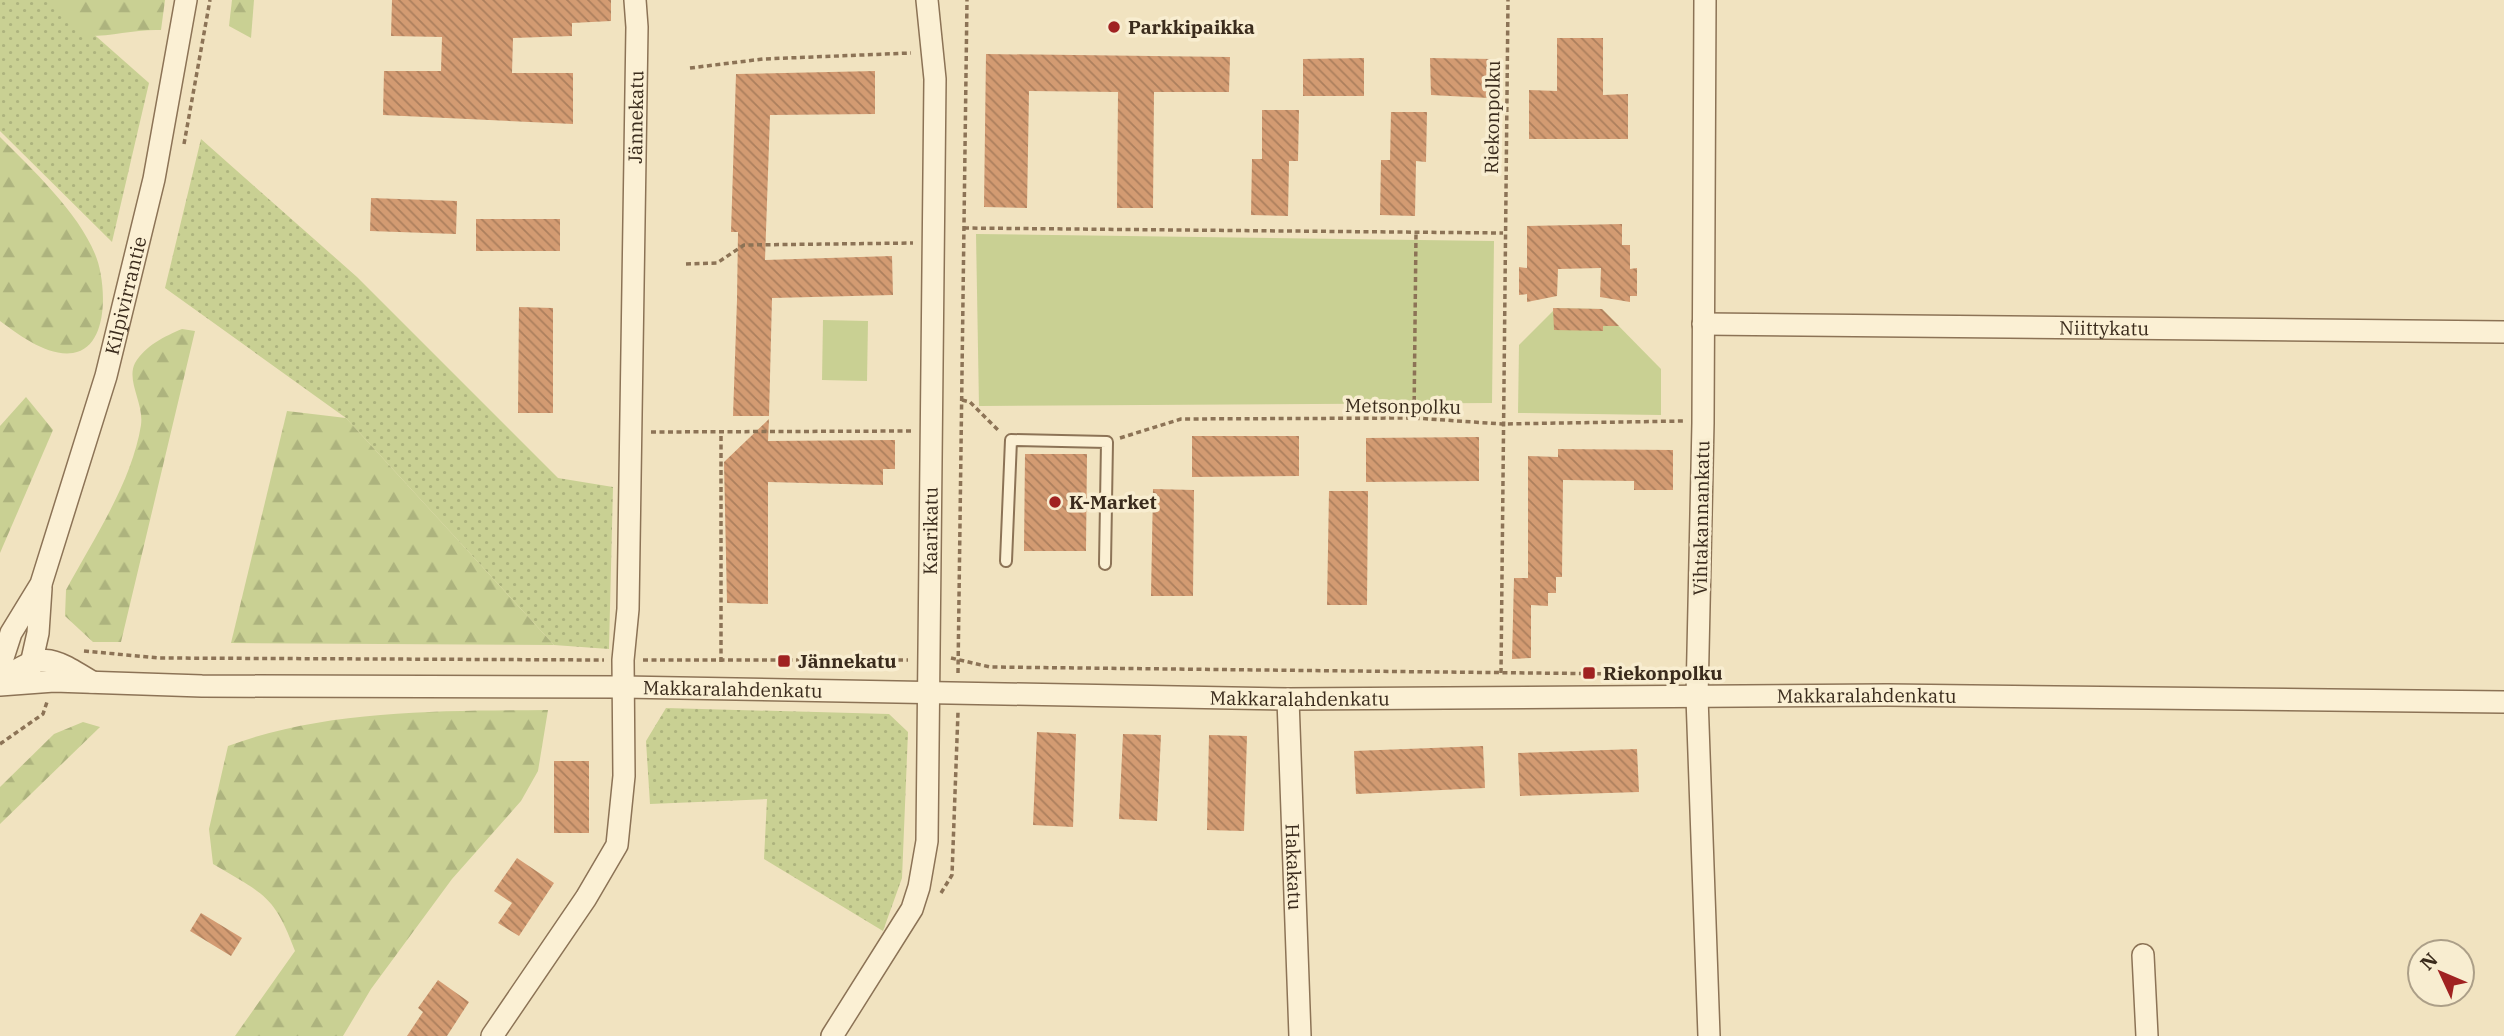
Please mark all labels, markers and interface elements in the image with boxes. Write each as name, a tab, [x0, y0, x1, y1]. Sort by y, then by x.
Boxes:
place label: Parkkipaikka	[1128, 15, 1255, 39]
marker: Parkkipaikka	[1106, 19, 1122, 35]
street label: Riekonpolku	[1479, 60, 1505, 174]
street label: Jännekatu	[623, 70, 648, 164]
street label: Kilpivirrantie	[100, 234, 152, 357]
street label: Niittykatu	[2059, 316, 2149, 340]
street label: Metsonpolku	[1345, 393, 1462, 419]
street label: Vihtakannankatu	[1688, 440, 1714, 596]
street label: Kaarikatu	[918, 486, 943, 575]
place label: K-Market	[1069, 490, 1157, 514]
marker: K-Market	[1047, 494, 1063, 510]
place label: Jännekatu	[798, 649, 896, 673]
marker: Jännekatu	[776, 653, 792, 669]
place label: Riekonpolku	[1603, 661, 1723, 685]
marker: Riekonpolku	[1581, 665, 1597, 681]
street label: Makkaralahdenkatu	[643, 675, 823, 703]
street label: Makkaralahdenkatu	[1777, 683, 1957, 708]
street label: Makkaralahdenkatu	[1209, 686, 1390, 711]
street label: Hakakatu	[1280, 823, 1308, 911]
north arrow	[2406, 938, 2476, 1008]
text: N	[2415, 947, 2443, 975]

